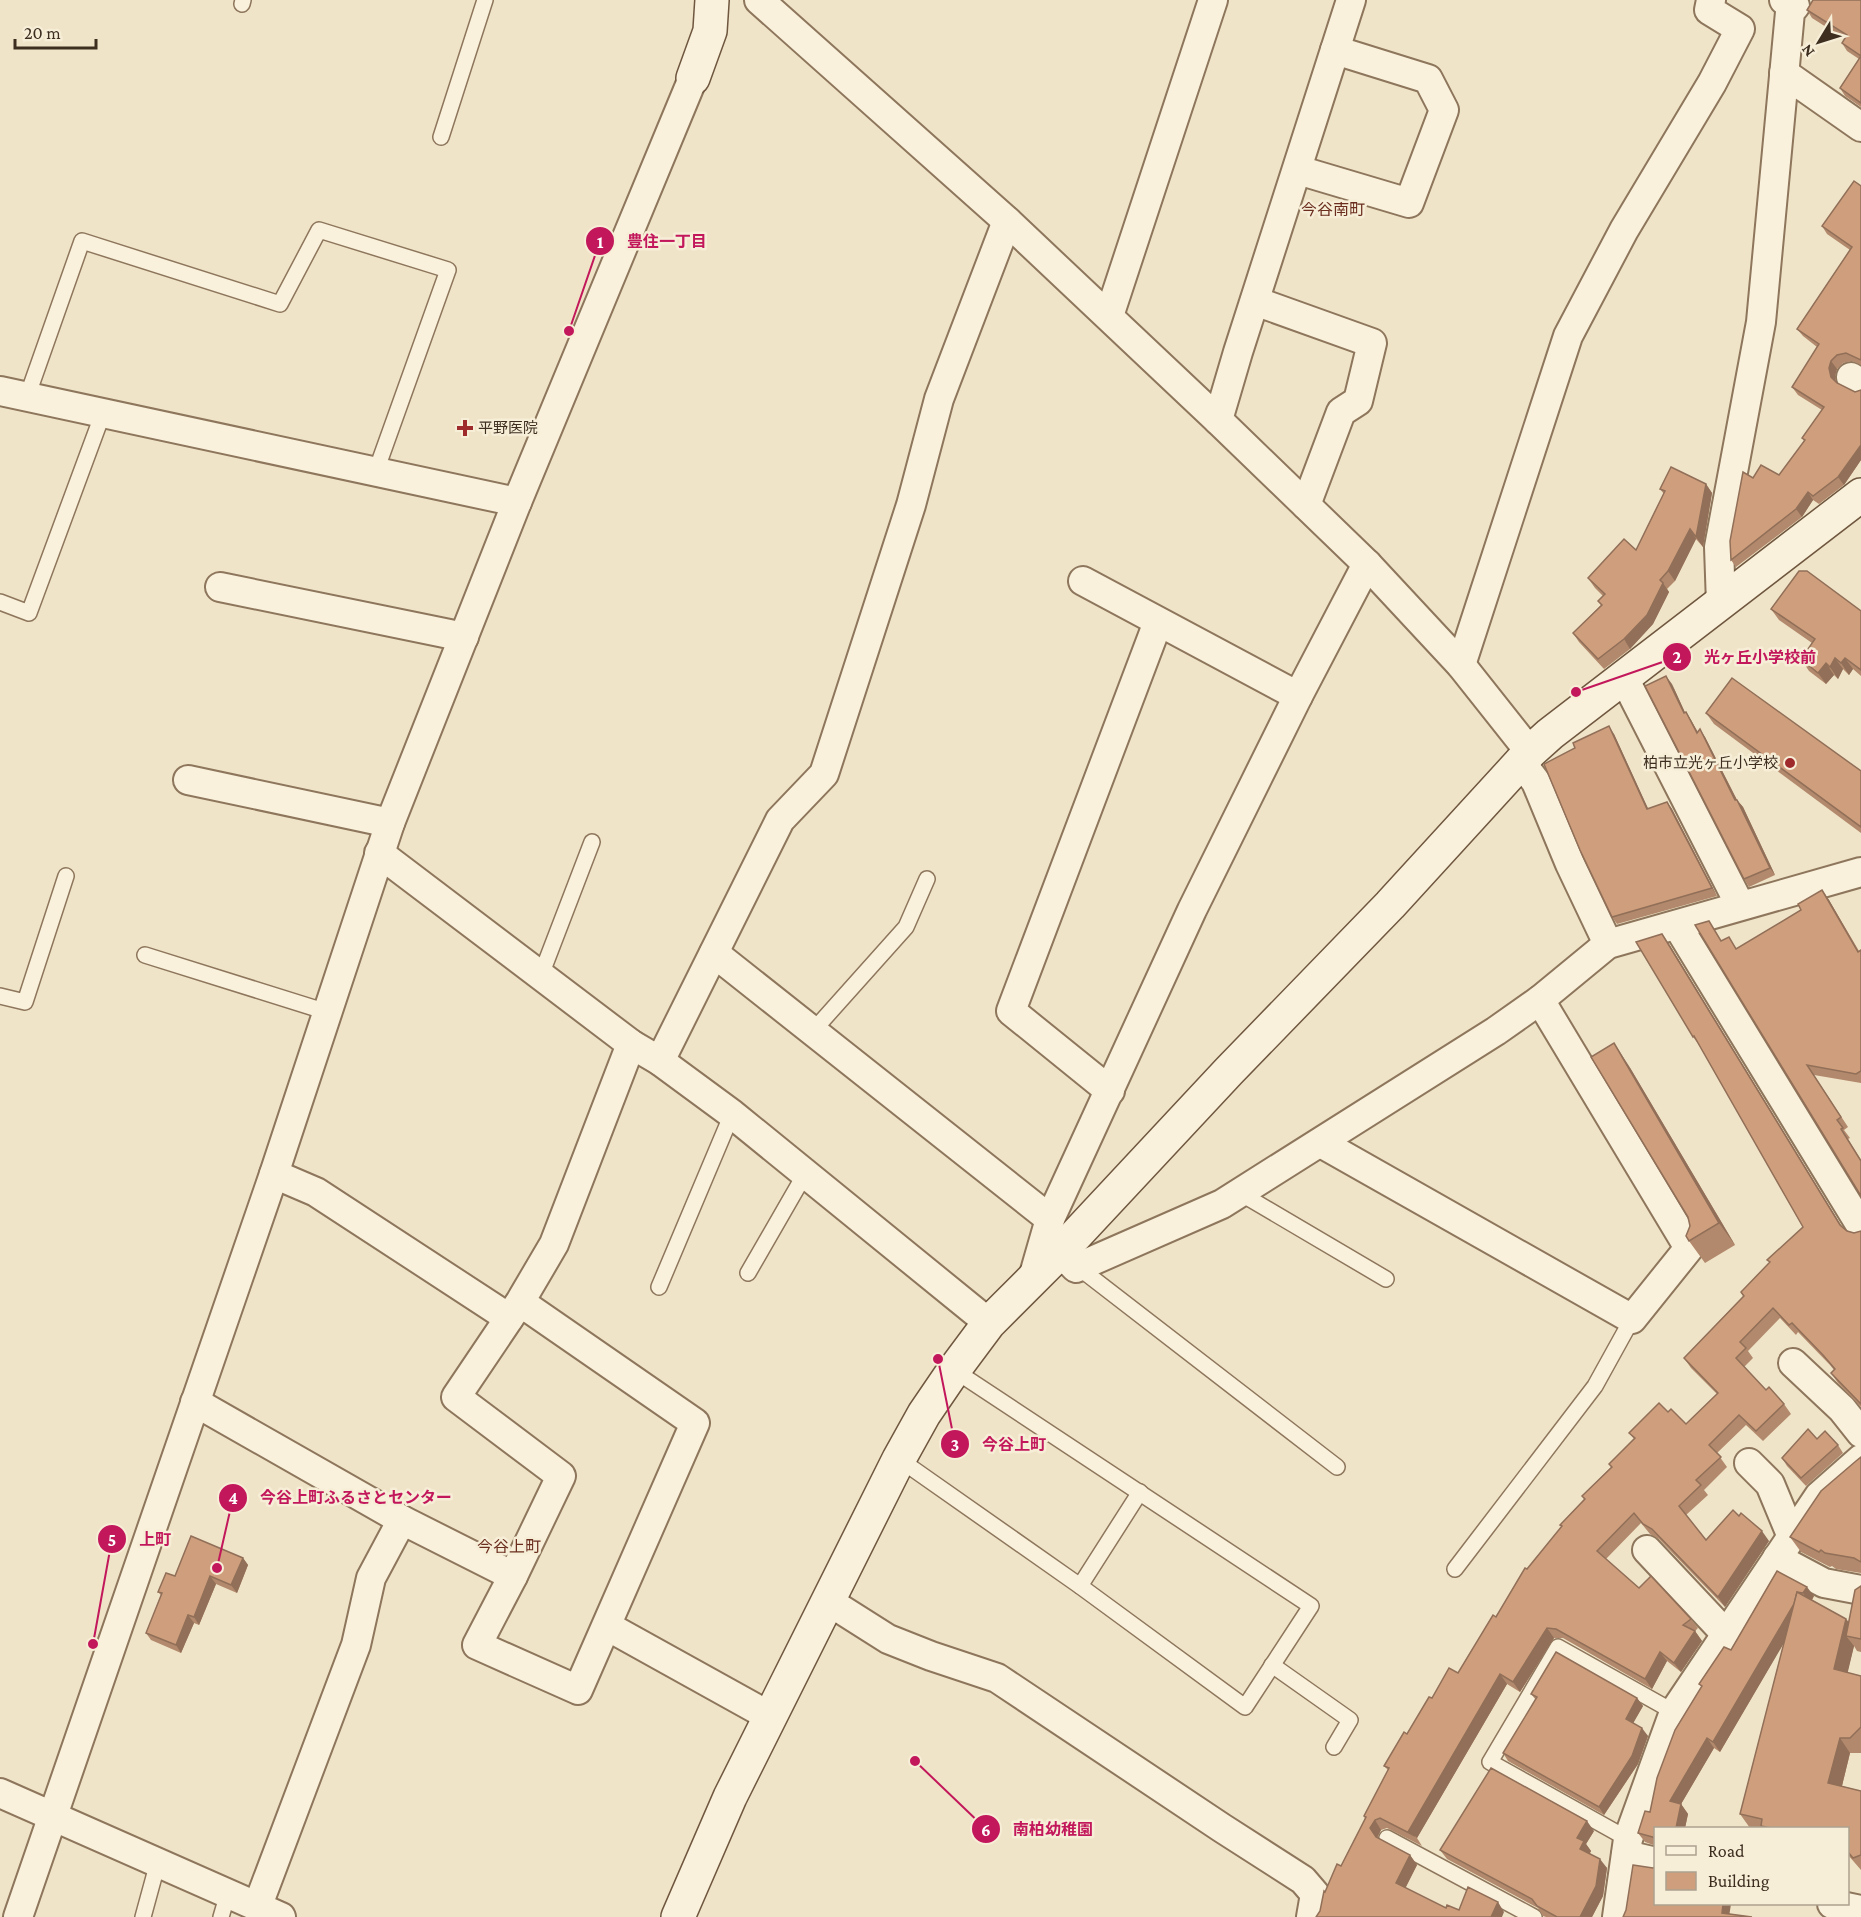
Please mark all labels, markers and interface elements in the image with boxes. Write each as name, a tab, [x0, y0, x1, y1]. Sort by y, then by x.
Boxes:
scale bar	[15, 12, 96, 50]
north arrow	[1789, 12, 1849, 72]
text: 20 m	[24, 23, 61, 43]
text: N	[1797, 41, 1818, 60]
district label: 今谷南町	[1301, 201, 1365, 218]
callout: 豊住一丁目	[585, 224, 719, 258]
text: 1	[597, 232, 604, 252]
text: 豊住一丁目	[627, 233, 707, 250]
marker: 平野医院	[456, 419, 474, 437]
place label: 平野医院	[478, 420, 538, 436]
callout: 光ヶ丘小学校前	[1662, 640, 1828, 674]
text: 2	[1672, 647, 1682, 667]
text: 光ヶ丘小学校前	[1704, 649, 1816, 666]
place label: 柏市立光ヶ丘小学校	[1643, 755, 1778, 771]
marker: 柏市立光ヶ丘小学校	[1783, 756, 1797, 770]
callout: 今谷上町	[940, 1427, 1058, 1461]
text: 3	[951, 1435, 959, 1455]
text: 今谷上町	[982, 1436, 1046, 1453]
callout: 今谷上町ふるさとセンター	[218, 1481, 464, 1515]
text: 4	[228, 1488, 238, 1508]
text: 今谷上町ふるさとセンター	[260, 1489, 452, 1506]
callout: 上町	[97, 1522, 183, 1556]
text: 5	[108, 1530, 116, 1550]
text: 上町	[139, 1531, 171, 1548]
district label: 今谷上町	[477, 1538, 541, 1555]
callout: 南柏幼稚園	[971, 1812, 1105, 1846]
text: 6	[981, 1820, 991, 1840]
text: 南柏幼稚園	[1013, 1821, 1093, 1838]
legend	[1654, 1827, 1849, 1905]
text: Road	[1708, 1841, 1745, 1861]
text: Building	[1708, 1871, 1770, 1891]

